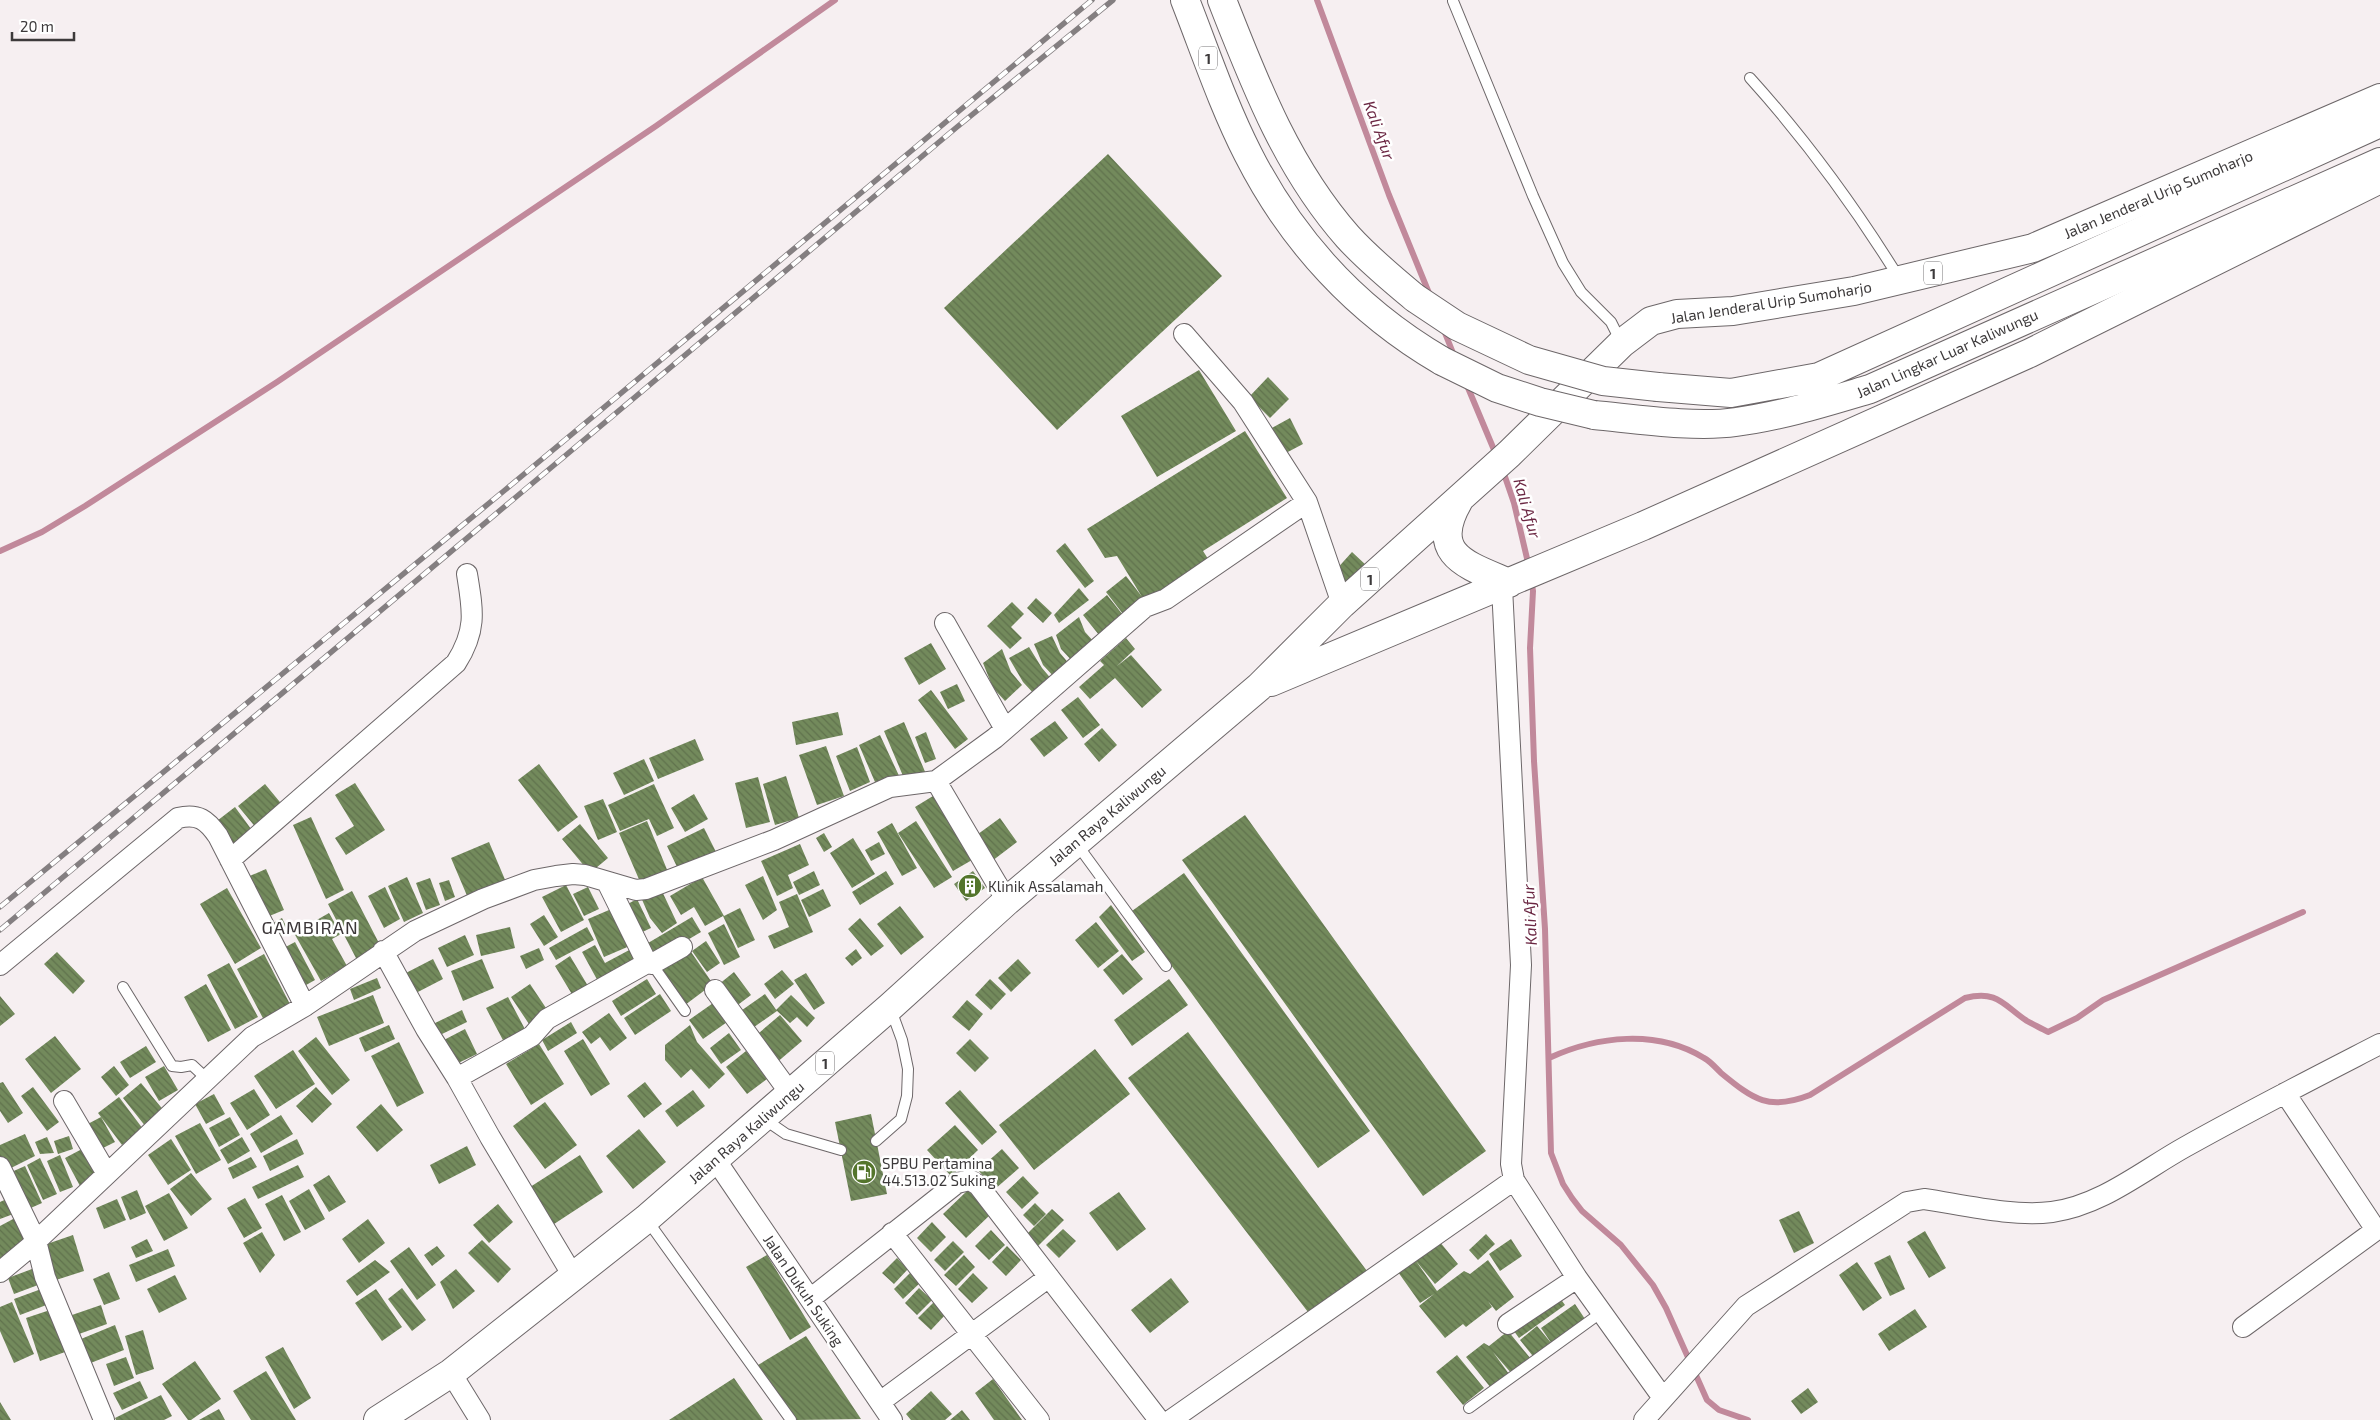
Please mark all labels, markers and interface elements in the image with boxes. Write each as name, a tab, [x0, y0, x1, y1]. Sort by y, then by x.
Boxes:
scale bar	[12, 10, 75, 42]
text: 20 m	[20, 17, 54, 35]
road number: 1	[1199, 46, 1217, 70]
water label: Kali Afur	[1361, 98, 1400, 163]
street label: Jalan Jenderal Urip Sumoharjo	[2061, 146, 2256, 243]
road number: 1	[1924, 262, 1942, 284]
street label: Jalan Jenderal Urip Sumoharjo	[1669, 277, 1873, 328]
street label: Jalan Lingkar Luar Kaliwungu	[1853, 305, 2041, 401]
water label: Kali Afur	[1510, 476, 1546, 541]
road number: 1	[1361, 568, 1379, 590]
street label: Jalan Raya Kaliwungu	[1045, 761, 1169, 869]
building icon: Klinik Assalamah	[957, 873, 983, 899]
place label: Klinik Assalamah	[988, 877, 1104, 895]
water label: Kali Afur	[1518, 883, 1540, 946]
district label: GAMBIRAN	[261, 916, 359, 938]
road number: 1	[816, 1052, 834, 1074]
street label: Jalan Raya Kaliwungu	[685, 1077, 807, 1187]
place label: SPBU Pertamina 44.513.02 Suking	[882, 1154, 997, 1189]
fuel station icon: SPBU Pertamina 44.513.02 Suking	[851, 1159, 877, 1185]
street label: Jalan Dukuh Suking	[760, 1231, 848, 1350]

